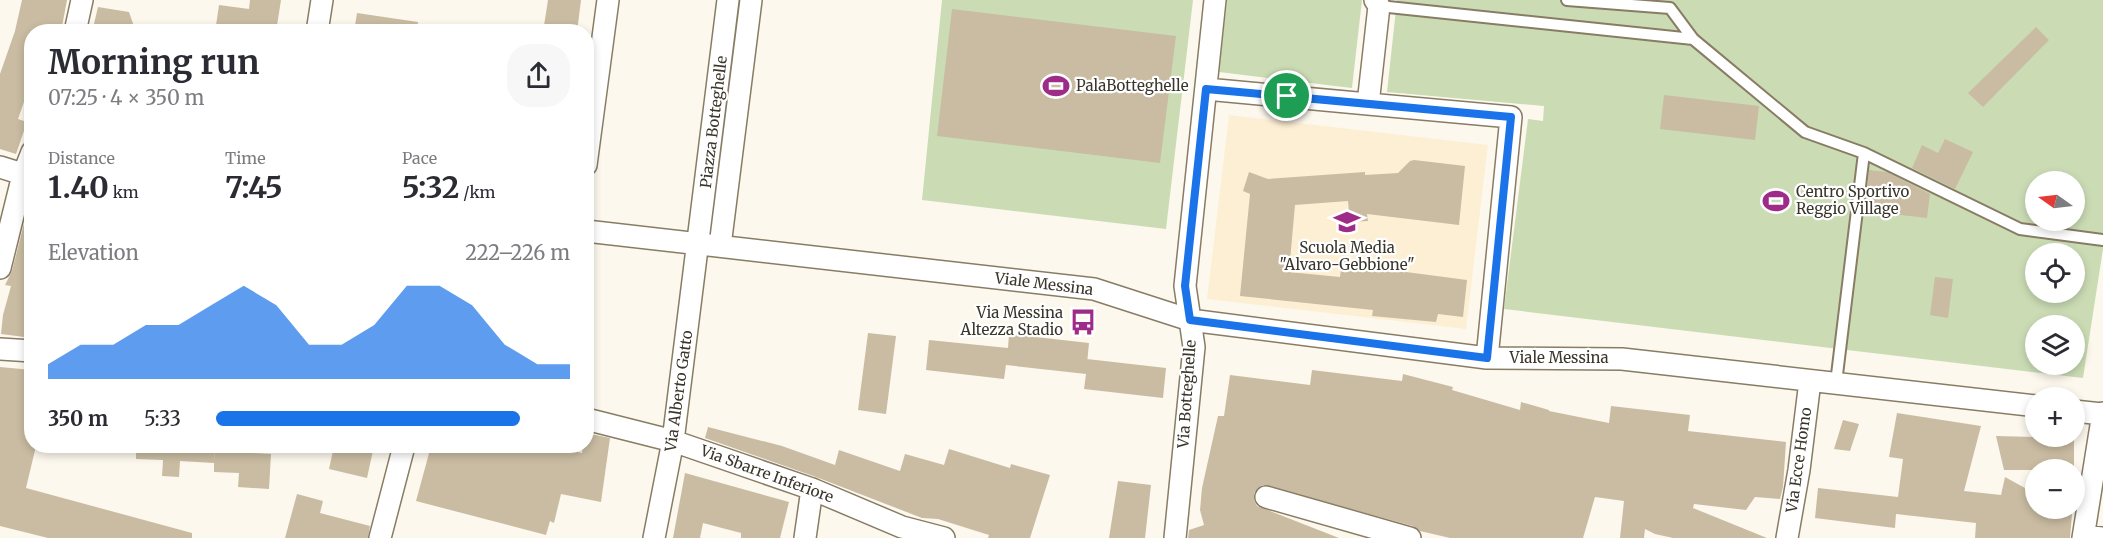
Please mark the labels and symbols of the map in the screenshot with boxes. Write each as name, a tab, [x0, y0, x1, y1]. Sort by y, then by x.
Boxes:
street label: Piazza Botteghelle	[696, 55, 731, 189]
pin	[1261, 70, 1312, 121]
sports icon: PalaBotteghelle	[1041, 71, 1071, 101]
place label: PalaBotteghelle	[1076, 76, 1189, 95]
north arrow	[2025, 171, 2085, 231]
place label: Centro Sportivo Reggio Village	[1796, 182, 1909, 218]
sports icon: Centro Sportivo Reggio Village	[1761, 186, 1791, 216]
school or university icon: Scuola Media "Alvaro-Gebbione"	[1332, 207, 1362, 237]
place label: Scuola Media "Alvaro-Gebbione"	[1279, 238, 1415, 274]
street label: Viale Messina	[993, 268, 1094, 299]
place label: Via Messina Altezza Stadio	[960, 303, 1063, 339]
bus stop icon: Via Messina Altezza Stadio	[1068, 307, 1098, 337]
street label: Via Alberto Gatto	[660, 329, 696, 454]
street label: Via Botteghelle	[1173, 339, 1200, 450]
street label: Viale Messina	[1509, 348, 1608, 367]
street label: Via Ecce Homo	[1782, 406, 1815, 515]
street label: Via Sbarre Inferiore	[697, 440, 836, 506]

